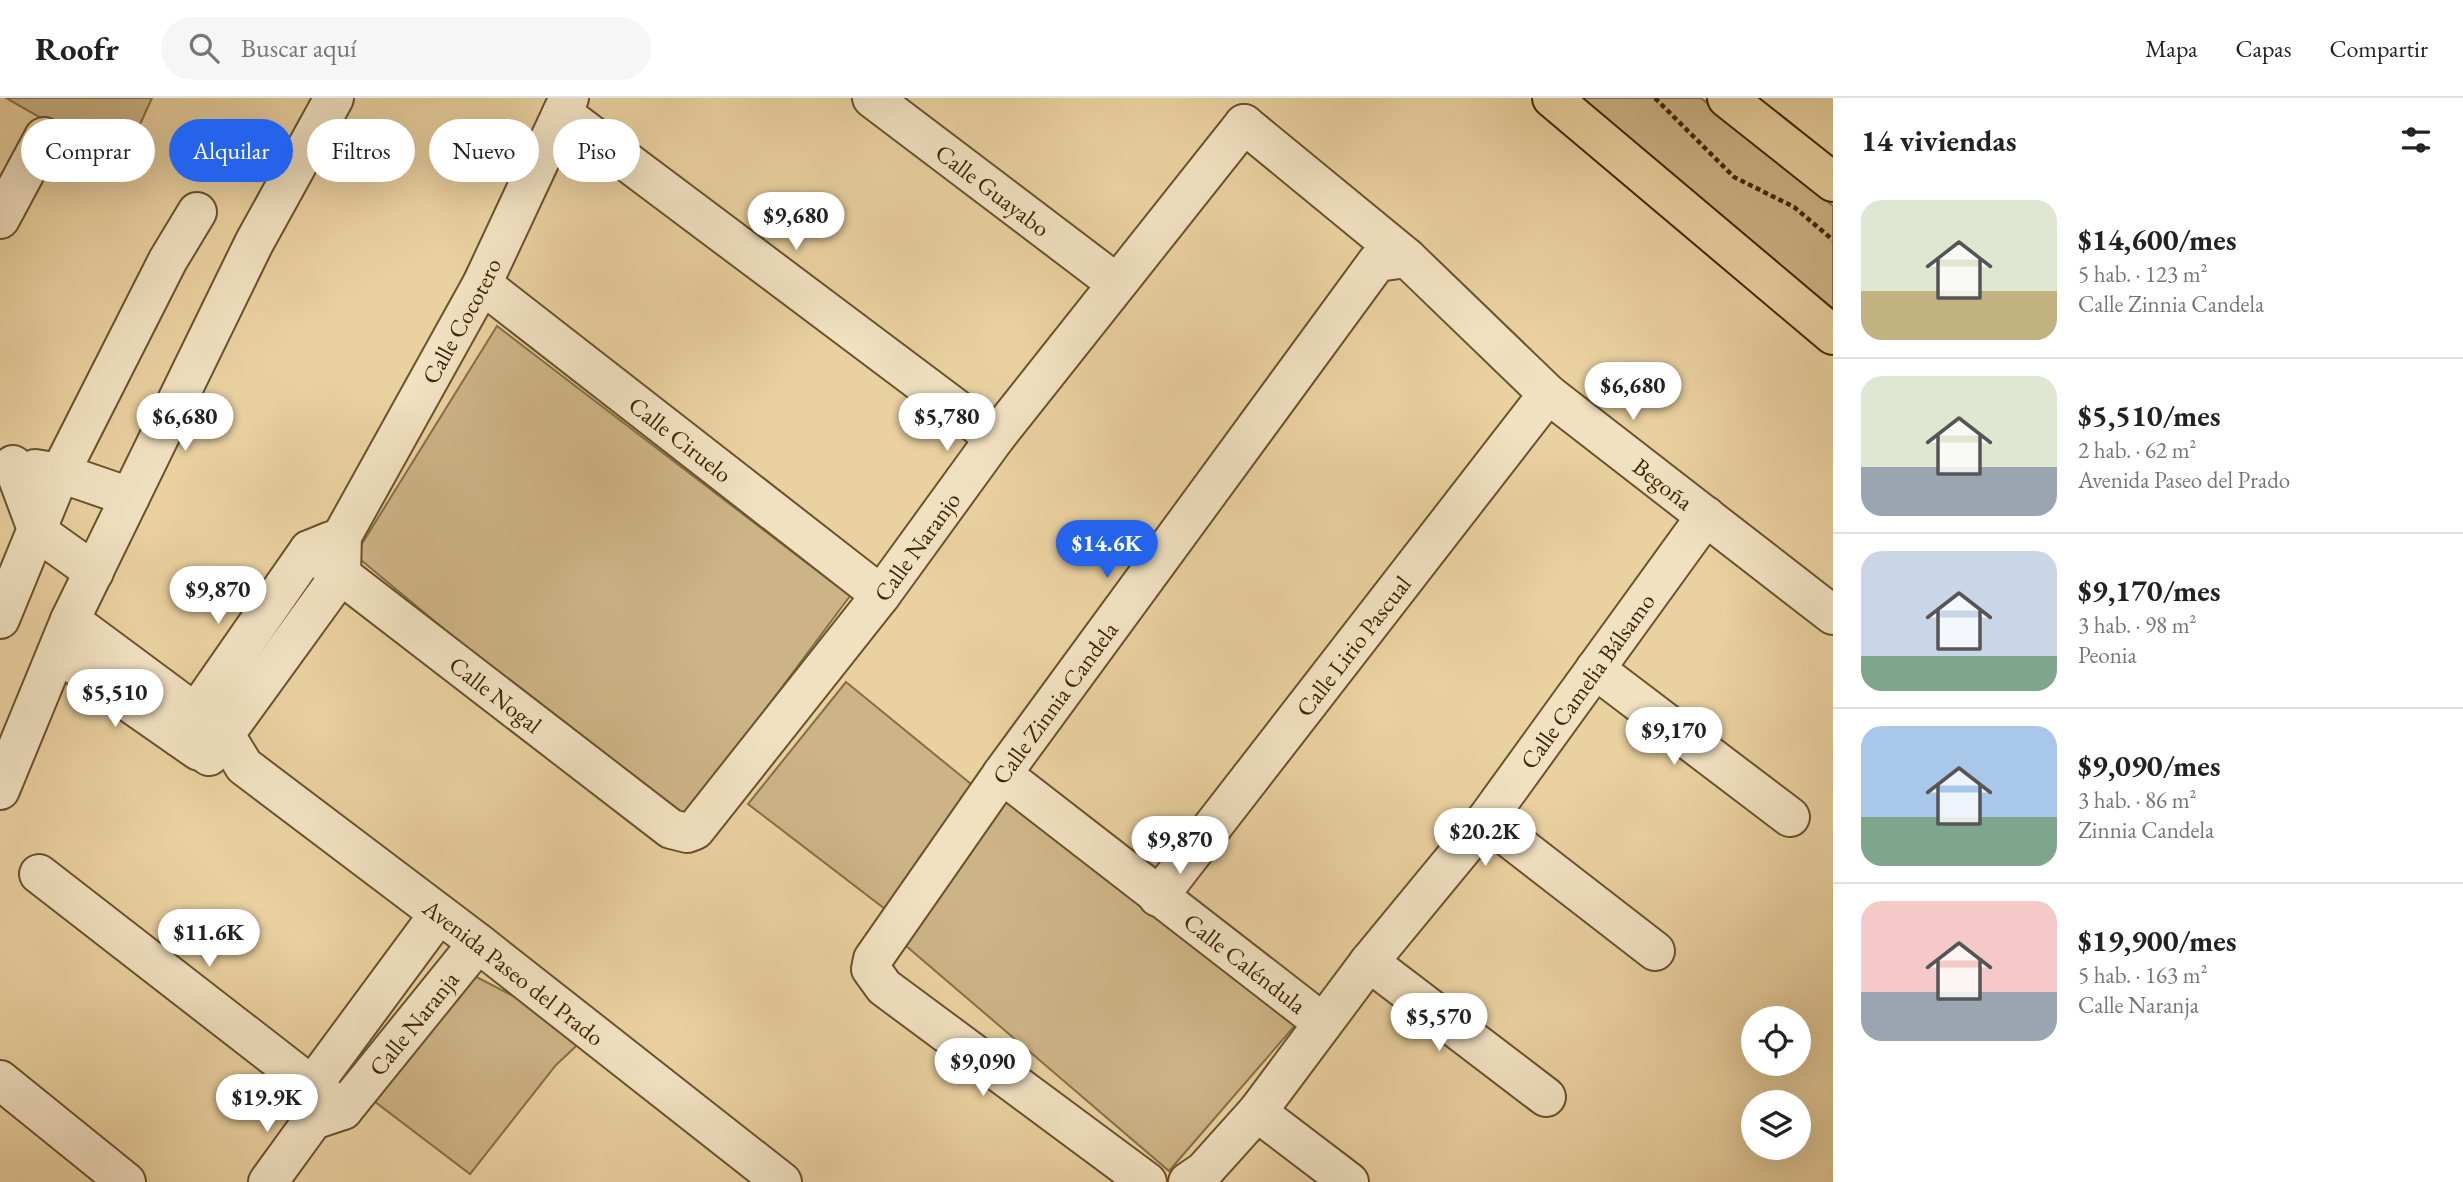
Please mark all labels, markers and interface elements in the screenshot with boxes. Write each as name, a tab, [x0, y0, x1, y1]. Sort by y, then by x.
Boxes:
search box	[161, 17, 651, 80]
text: Roofr	[35, 27, 119, 70]
icon: search	[185, 29, 223, 67]
text: Buscar aquí	[241, 31, 357, 65]
text: Mapa	[2145, 33, 2197, 64]
text: Capas	[2235, 33, 2291, 64]
text: Compartir	[2329, 33, 2428, 64]
chip: Comprar	[21, 119, 155, 182]
chip: Alquilar	[169, 119, 293, 182]
chip: Filtros	[307, 119, 415, 182]
chip: Nuevo	[429, 119, 539, 182]
chip: Piso	[553, 119, 640, 182]
text: 14 viviendas	[1861, 121, 2017, 160]
icon: filters	[2397, 121, 2435, 159]
street label: Calle Guayabo	[930, 136, 1057, 243]
pin: $9,680	[739, 192, 853, 252]
text: $9,680	[764, 200, 828, 230]
text: $14,600/mes	[2078, 220, 2236, 259]
icon: home	[1917, 228, 2001, 312]
street label: Calle Cocotero	[414, 252, 508, 389]
text: 5 hab. · 123 m²	[2078, 259, 2208, 289]
text: Calle Zinnia Candela	[2078, 289, 2264, 319]
pin: $6,680	[1576, 362, 1690, 422]
text: $6,680	[1601, 370, 1665, 400]
street label: Calle Ciruelo	[623, 389, 739, 489]
pin: $6,680	[128, 394, 242, 453]
pin: $5,780	[890, 394, 1004, 453]
text: $5,510/mes	[2078, 396, 2221, 435]
text: $6,680	[153, 401, 217, 431]
text: $5,780	[915, 401, 979, 431]
icon: home	[1917, 404, 2001, 488]
text: 2 hab. · 62 m²	[2078, 435, 2197, 465]
street label: Begoña	[1627, 450, 1700, 517]
text: Avenida Paseo del Prado	[2078, 465, 2290, 495]
street label: Calle Naranjo	[866, 485, 967, 607]
pin: $14.6K	[1050, 520, 1164, 580]
text: $14.6K	[1072, 528, 1142, 558]
pin: $9,870	[161, 566, 275, 626]
street label: Calle Lirio Pascual	[1288, 569, 1417, 722]
text: $9,170/mes	[2078, 571, 2221, 610]
text: $9,870	[186, 574, 250, 604]
icon: home	[1917, 579, 2001, 663]
street label: Calle Camelia Bálsamo	[1513, 586, 1661, 775]
text: 3 hab. · 98 m²	[2078, 610, 2197, 640]
street label: Calle Zinnia Candela	[984, 614, 1125, 790]
text: Peonia	[2078, 640, 2137, 670]
street label: Calle Nogal	[443, 649, 549, 740]
pin: $5,510	[58, 670, 172, 729]
text: $5,510	[83, 677, 147, 707]
pin: $9,170	[1617, 708, 1731, 767]
text: $9,170	[1642, 715, 1706, 745]
text: $9,090/mes	[2078, 746, 2221, 785]
icon: home	[1917, 754, 2001, 838]
text: 3 hab. · 86 m²	[2078, 785, 2197, 815]
pin: $20.2K	[1428, 808, 1542, 868]
text: Zinnia Candela	[2078, 815, 2214, 845]
pin: $9,870	[1123, 816, 1237, 876]
text: $20.2K	[1450, 816, 1520, 846]
text: $9,870	[1148, 824, 1212, 854]
street label: Avenida Paseo del Prado	[416, 891, 611, 1052]
street label: Calle Caléndula	[1178, 905, 1313, 1020]
pin: $11.6K	[152, 910, 266, 969]
text: $11.6K	[174, 917, 244, 947]
text: $19,900/mes	[2078, 921, 2236, 960]
icon: home	[1917, 929, 2001, 1013]
text: 5 hab. · 163 m²	[2078, 960, 2208, 990]
street label: Calle Naranja	[362, 964, 465, 1082]
text: Calle Naranja	[2078, 990, 2199, 1020]
pin: $5,570	[1382, 993, 1496, 1053]
text: $5,570	[1407, 1001, 1471, 1031]
map controls	[1741, 1006, 1811, 1160]
button: locate	[1741, 1006, 1811, 1076]
pin: $9,090	[926, 1038, 1040, 1098]
text: $9,090	[951, 1046, 1015, 1076]
pin: $19.9K	[210, 1074, 324, 1134]
text: $19.9K	[232, 1082, 302, 1112]
button: layers	[1741, 1090, 1811, 1160]

